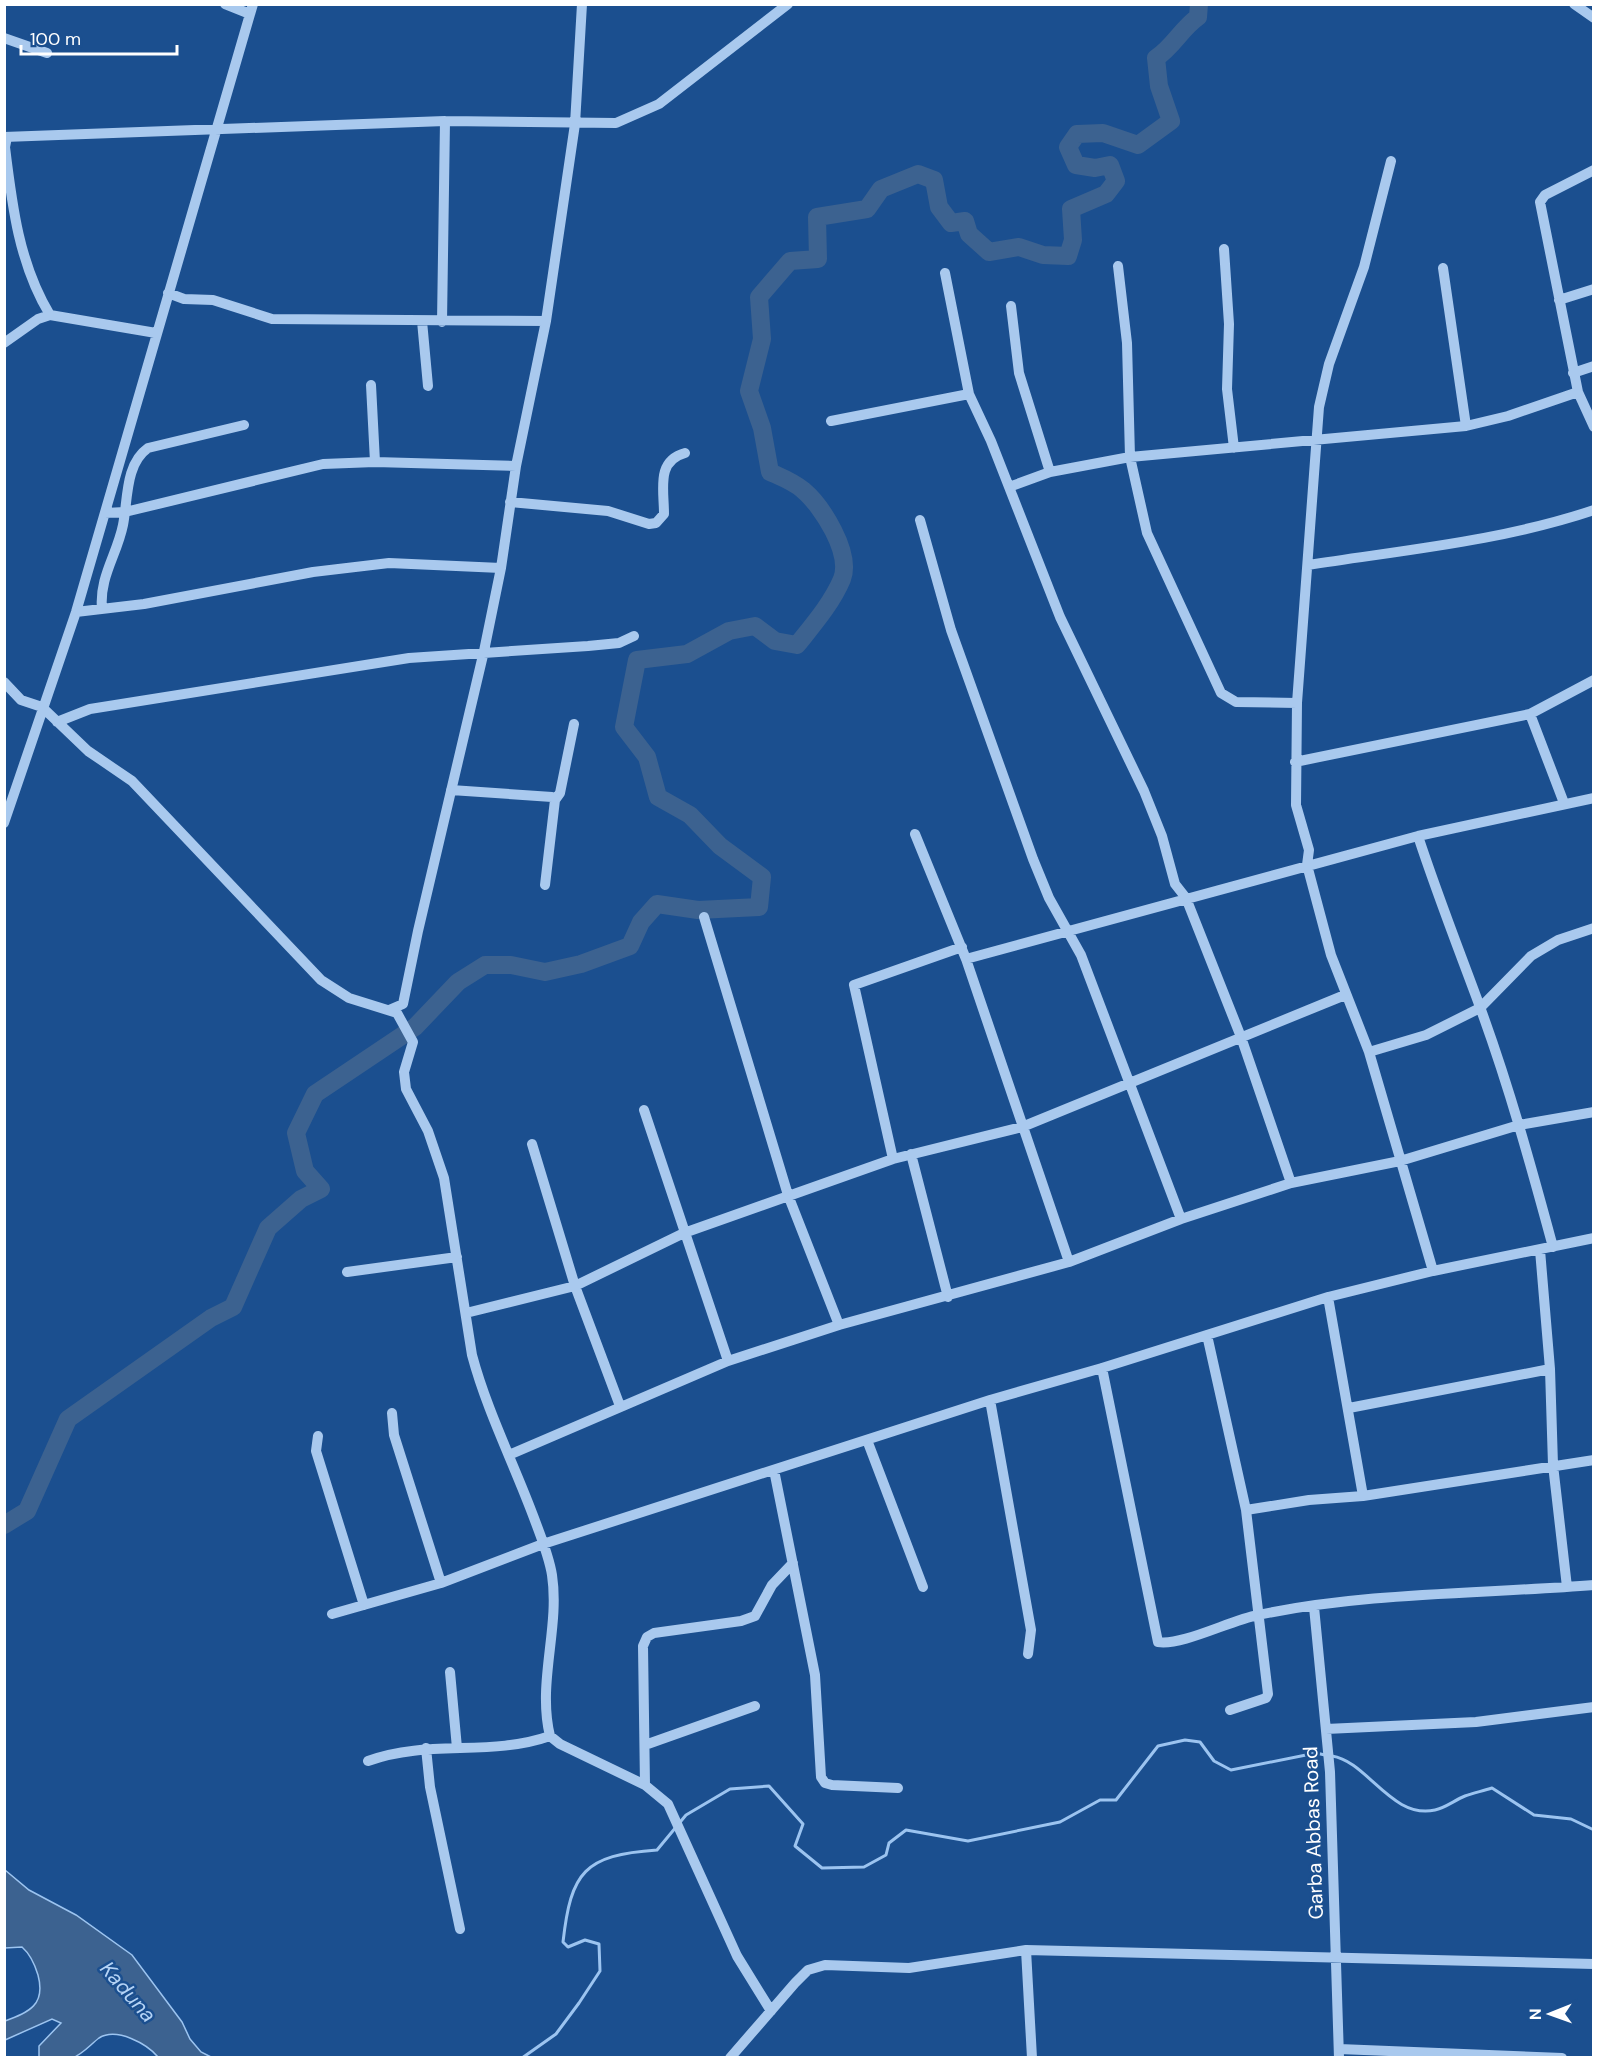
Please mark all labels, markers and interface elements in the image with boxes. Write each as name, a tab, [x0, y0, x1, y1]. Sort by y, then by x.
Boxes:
scale bar	[21, 18, 177, 56]
text: 100 m	[30, 27, 81, 51]
street label: Garba Abbas Road	[1297, 1746, 1329, 1920]
water label: Kaduna	[94, 1956, 162, 2028]
north arrow	[1520, 1984, 1580, 2044]
text: N	[1525, 2008, 1546, 2020]

